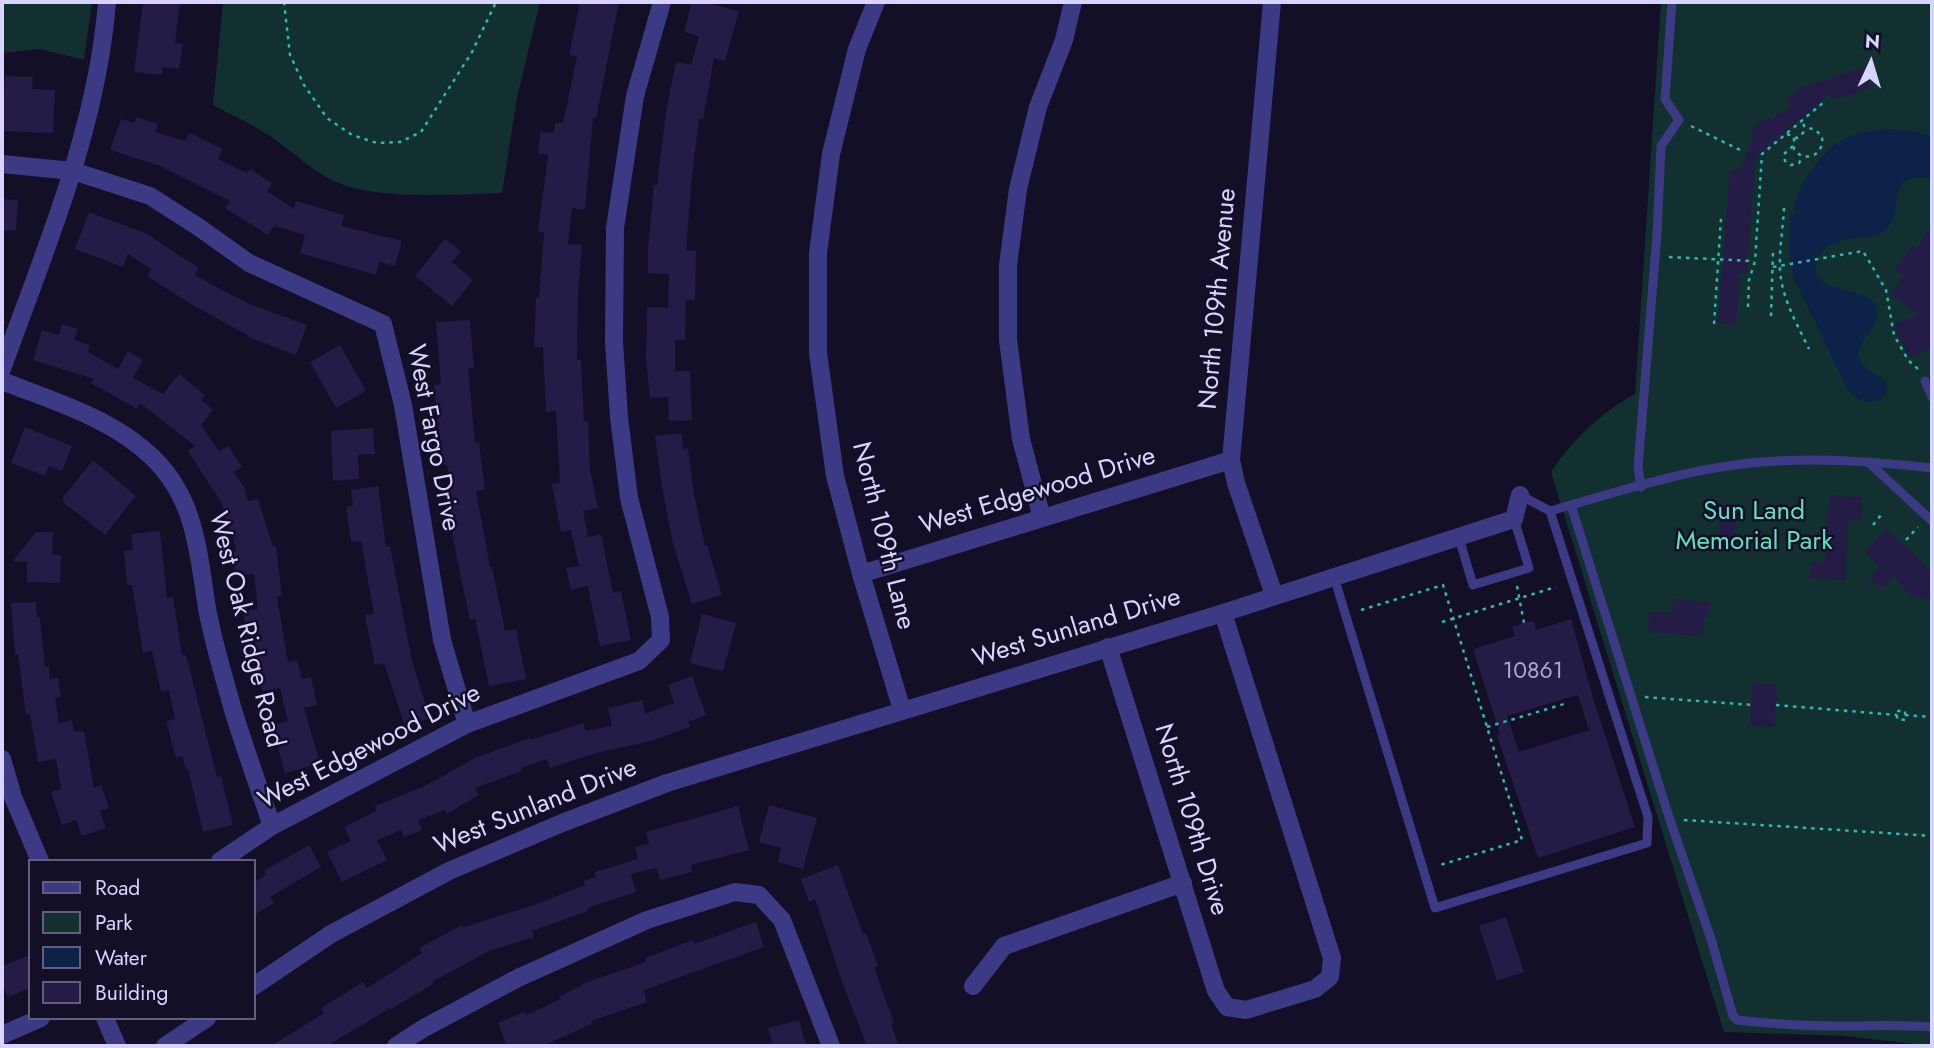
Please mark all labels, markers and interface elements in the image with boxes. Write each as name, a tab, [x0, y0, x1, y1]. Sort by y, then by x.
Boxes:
north arrow	[1836, 28, 1906, 98]
text: N	[1864, 28, 1881, 56]
street label: North 109th Avenue	[1194, 187, 1244, 411]
street label: West Fargo Drive	[399, 342, 465, 534]
street label: North 109th Lane	[844, 439, 920, 633]
street label: West Edgewood Drive	[916, 441, 1160, 543]
park label: Sun Land Memorial Park	[1675, 497, 1833, 558]
street label: West Oak Ridge Road	[201, 509, 289, 751]
street label: West Sunland Drive	[969, 583, 1185, 675]
house number: 10861	[1503, 658, 1563, 686]
street label: West Edgewood Drive	[254, 679, 486, 817]
street label: North 109th Drive	[1146, 720, 1234, 920]
street label: West Sunland Drive	[430, 753, 642, 863]
legend	[28, 859, 256, 1020]
text: Road	[95, 873, 140, 903]
text: Park	[95, 908, 132, 938]
text: Water	[95, 943, 147, 973]
text: Building	[95, 978, 168, 1008]

